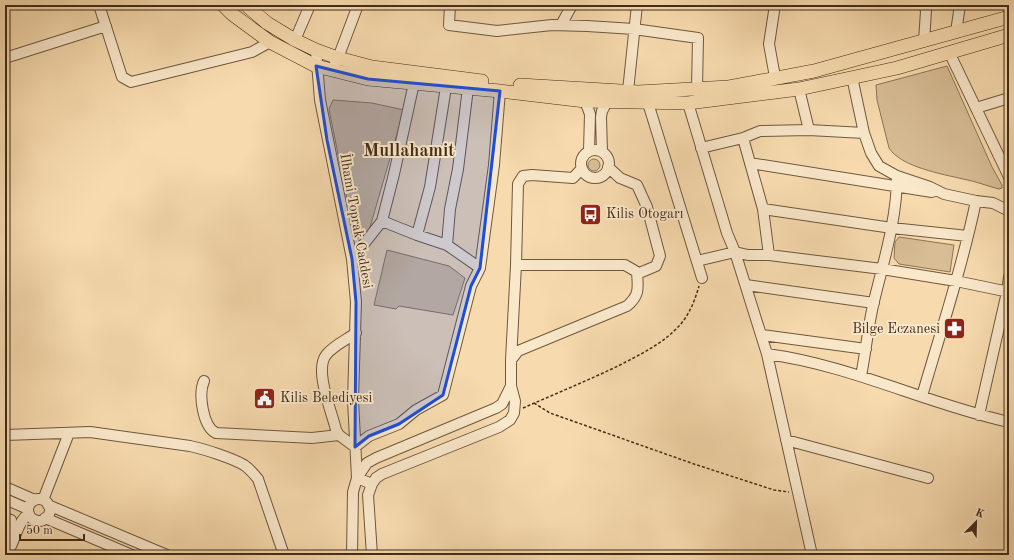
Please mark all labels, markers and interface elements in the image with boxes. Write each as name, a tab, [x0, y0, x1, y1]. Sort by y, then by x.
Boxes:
district label: Mullahamit	[363, 142, 455, 160]
street label: İlhami Toprak Caddesi	[337, 152, 378, 290]
bus stop icon: Kilis Otogarı	[577, 201, 603, 227]
place label: Kilis Otogarı	[606, 207, 684, 221]
pharmacy icon: Bilge Eczanesi	[942, 316, 968, 342]
place label: Bilge Eczanesi	[852, 322, 940, 336]
public building icon: Kilis Belediyesi	[252, 385, 278, 411]
place label: Kilis Belediyesi	[280, 391, 373, 405]
north arrow	[956, 502, 996, 542]
text: K	[973, 507, 986, 521]
scale bar	[20, 516, 84, 542]
text: 50 m	[26, 524, 53, 537]

